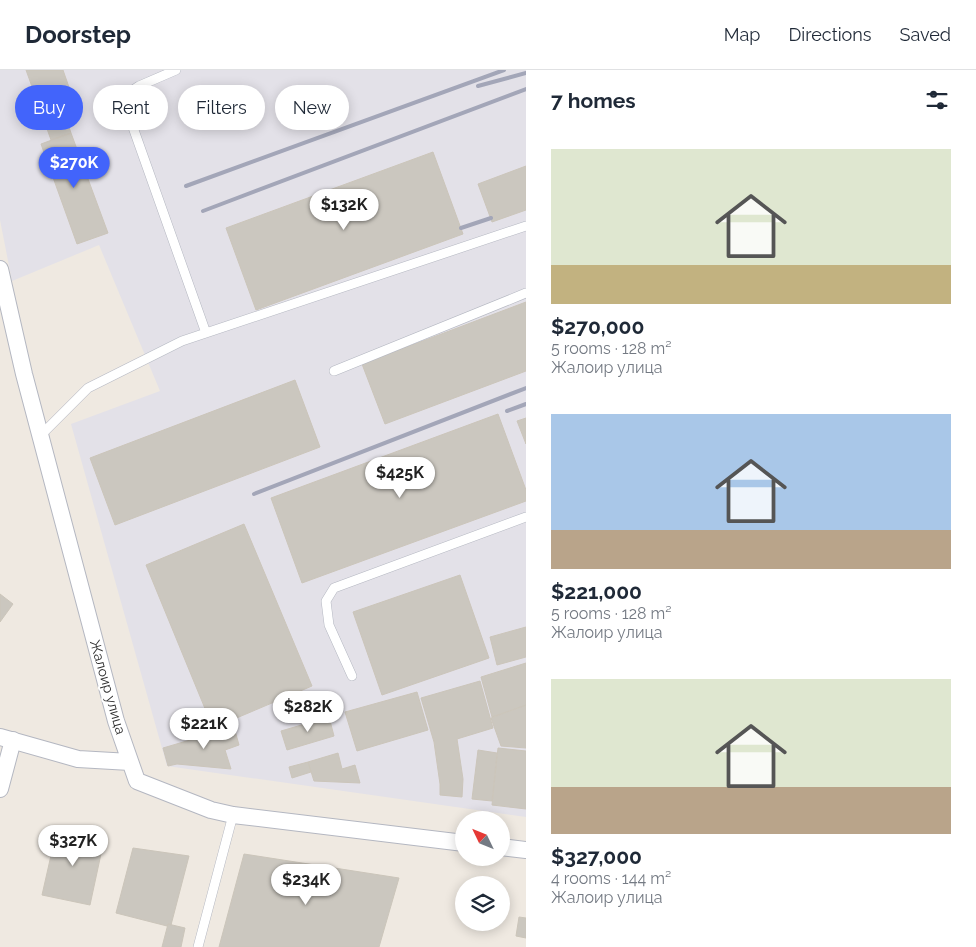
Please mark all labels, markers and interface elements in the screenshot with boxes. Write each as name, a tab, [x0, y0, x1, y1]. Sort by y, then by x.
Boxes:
text: Doorstep	[25, 20, 131, 49]
text: Map	[724, 24, 760, 45]
text: Directions	[788, 24, 872, 45]
text: Saved	[900, 24, 951, 45]
chip: Buy	[15, 85, 83, 130]
chip: Rent	[93, 85, 168, 130]
chip: Filters	[178, 85, 265, 130]
chip: New	[275, 85, 349, 130]
icon: filters	[923, 86, 951, 114]
text: 7 homes	[551, 88, 636, 113]
pin: $270K	[39, 146, 109, 189]
text: $270K	[50, 153, 98, 172]
icon: home	[706, 181, 796, 271]
pin: $132K	[309, 189, 379, 231]
text: $132K	[321, 195, 367, 214]
text: $270,000	[551, 314, 644, 339]
text: 5 rooms · 128 m²	[551, 339, 671, 358]
text: Жалоир улица	[551, 358, 662, 377]
icon: home	[706, 446, 796, 536]
pin: $425K	[365, 456, 435, 499]
text: $425K	[376, 463, 424, 482]
text: $221,000	[551, 579, 642, 604]
text: 5 rooms · 128 m²	[551, 604, 671, 623]
text: Жалоир улица	[551, 623, 662, 642]
street label: Жалоир улица	[87, 638, 129, 736]
pin: $282K	[273, 690, 343, 733]
text: $282K	[284, 697, 332, 716]
pin: $221K	[169, 708, 239, 750]
icon: home	[706, 711, 796, 801]
text: $221K	[181, 714, 227, 733]
north arrow	[455, 811, 510, 866]
map controls	[455, 811, 510, 931]
pin: $327K	[38, 824, 108, 867]
text: $327K	[49, 831, 97, 850]
text: $327,000	[551, 844, 642, 869]
pin: $234K	[271, 864, 341, 906]
text: 4 rooms · 144 m²	[551, 869, 671, 888]
text: $234K	[282, 870, 330, 889]
button: layers	[455, 876, 510, 931]
text: Жалоир улица	[551, 888, 662, 907]

